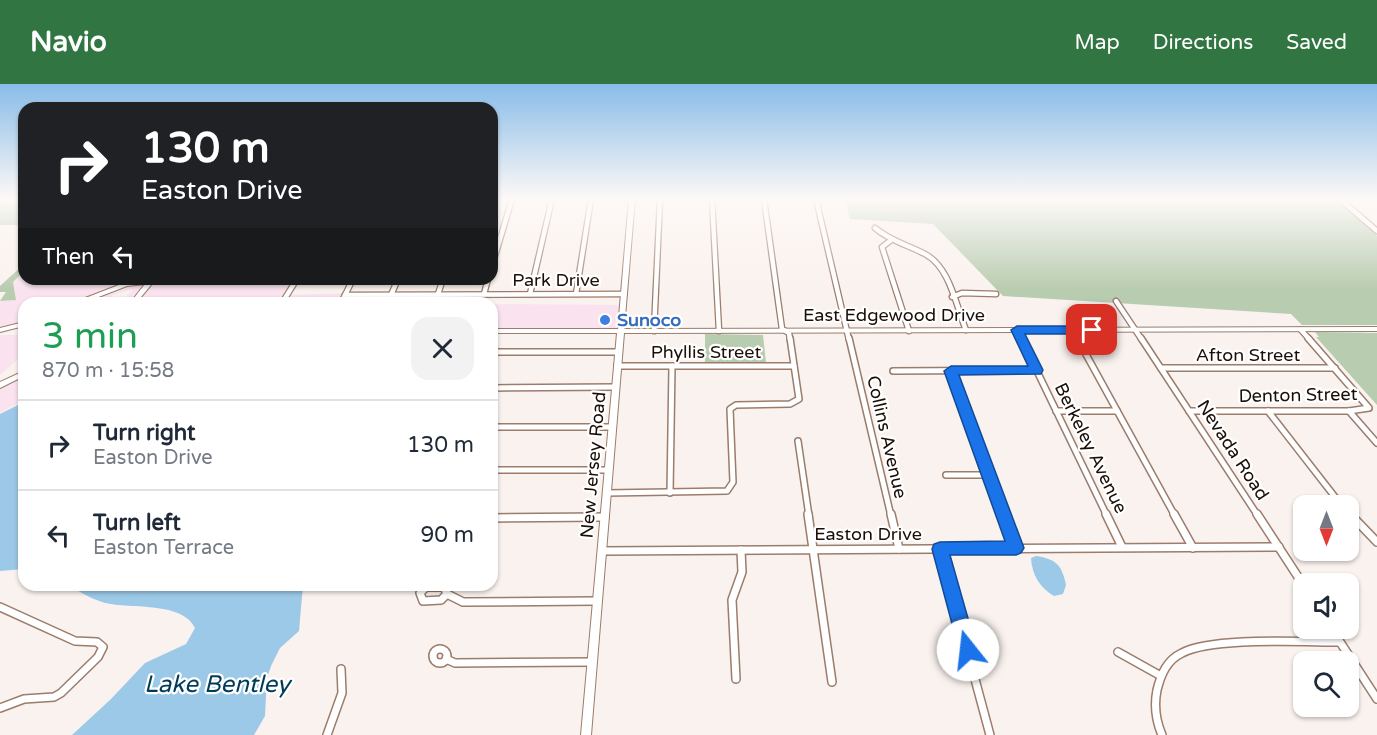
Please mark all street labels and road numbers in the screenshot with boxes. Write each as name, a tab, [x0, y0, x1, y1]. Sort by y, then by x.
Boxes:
street label: Park Drive	[512, 269, 600, 291]
street label: East Edgewood Drive	[803, 304, 985, 326]
street label: Phyllis Street	[651, 341, 761, 363]
street label: Afton Street	[1196, 344, 1300, 366]
street label: Collins Avenue	[862, 373, 912, 501]
street label: Berkeley Avenue	[1050, 379, 1132, 517]
street label: Denton Street	[1238, 383, 1358, 407]
street label: New Jersey Road	[576, 391, 610, 539]
street label: Nevada Road	[1192, 396, 1274, 504]
street label: Easton Drive	[814, 523, 922, 545]

